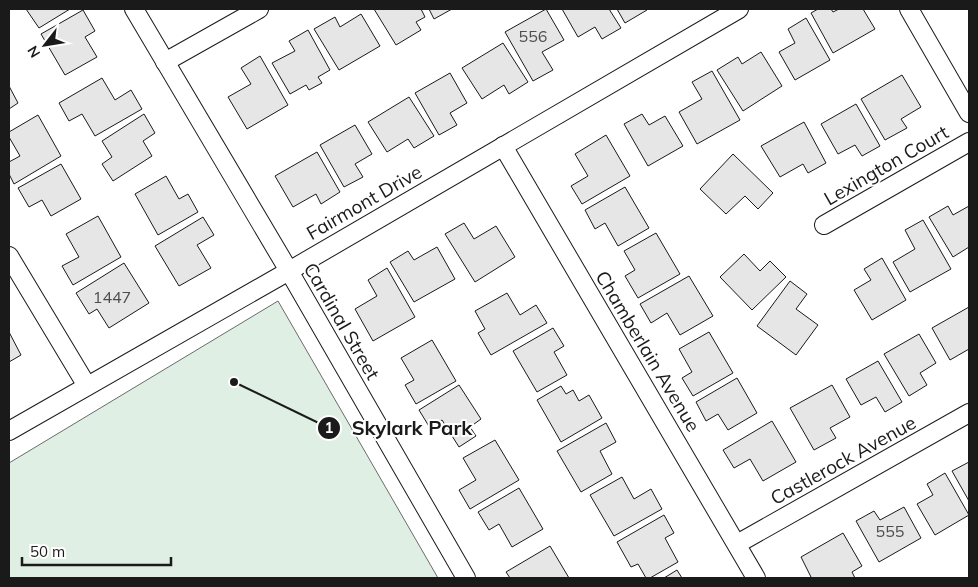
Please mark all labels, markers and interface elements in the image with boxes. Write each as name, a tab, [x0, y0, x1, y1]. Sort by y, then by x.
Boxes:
north arrow	[20, 20, 70, 70]
house number: 556	[519, 26, 547, 46]
text: N	[23, 43, 44, 61]
street label: Lexington Court	[820, 120, 953, 210]
street label: Fairmont Drive	[302, 159, 426, 245]
street label: Cardinal Street	[299, 258, 385, 384]
street label: Chamberlain Avenue	[590, 266, 706, 436]
house number: 1447	[93, 287, 131, 307]
callout: Skylark Park	[316, 410, 482, 445]
street label: Castlerock Avenue	[766, 410, 920, 510]
text: Skylark Park	[352, 415, 473, 440]
text: 1	[324, 418, 334, 437]
house number: 555	[876, 521, 904, 541]
scale bar	[22, 534, 171, 566]
text: 50 m	[30, 542, 65, 561]

